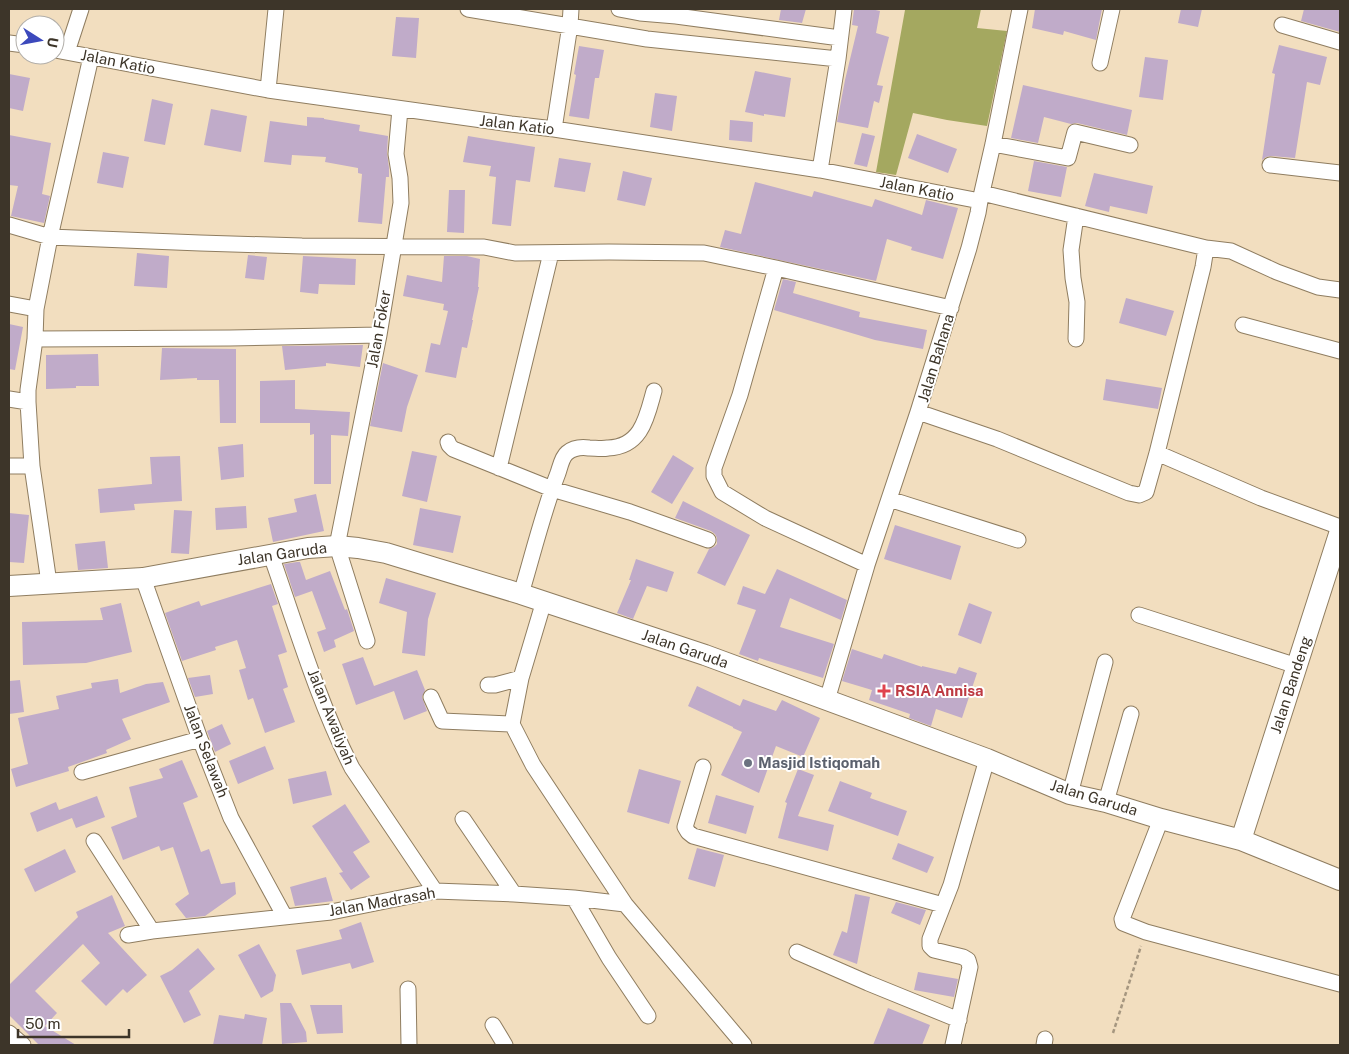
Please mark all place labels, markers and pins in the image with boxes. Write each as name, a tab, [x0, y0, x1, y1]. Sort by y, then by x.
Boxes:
place label: RSIA Annisa	[895, 682, 984, 699]
marker: RSIA Annisa	[877, 684, 891, 698]
place label: Masjid Istiqomah	[758, 754, 880, 771]
marker: Masjid Istiqomah	[742, 757, 754, 769]

